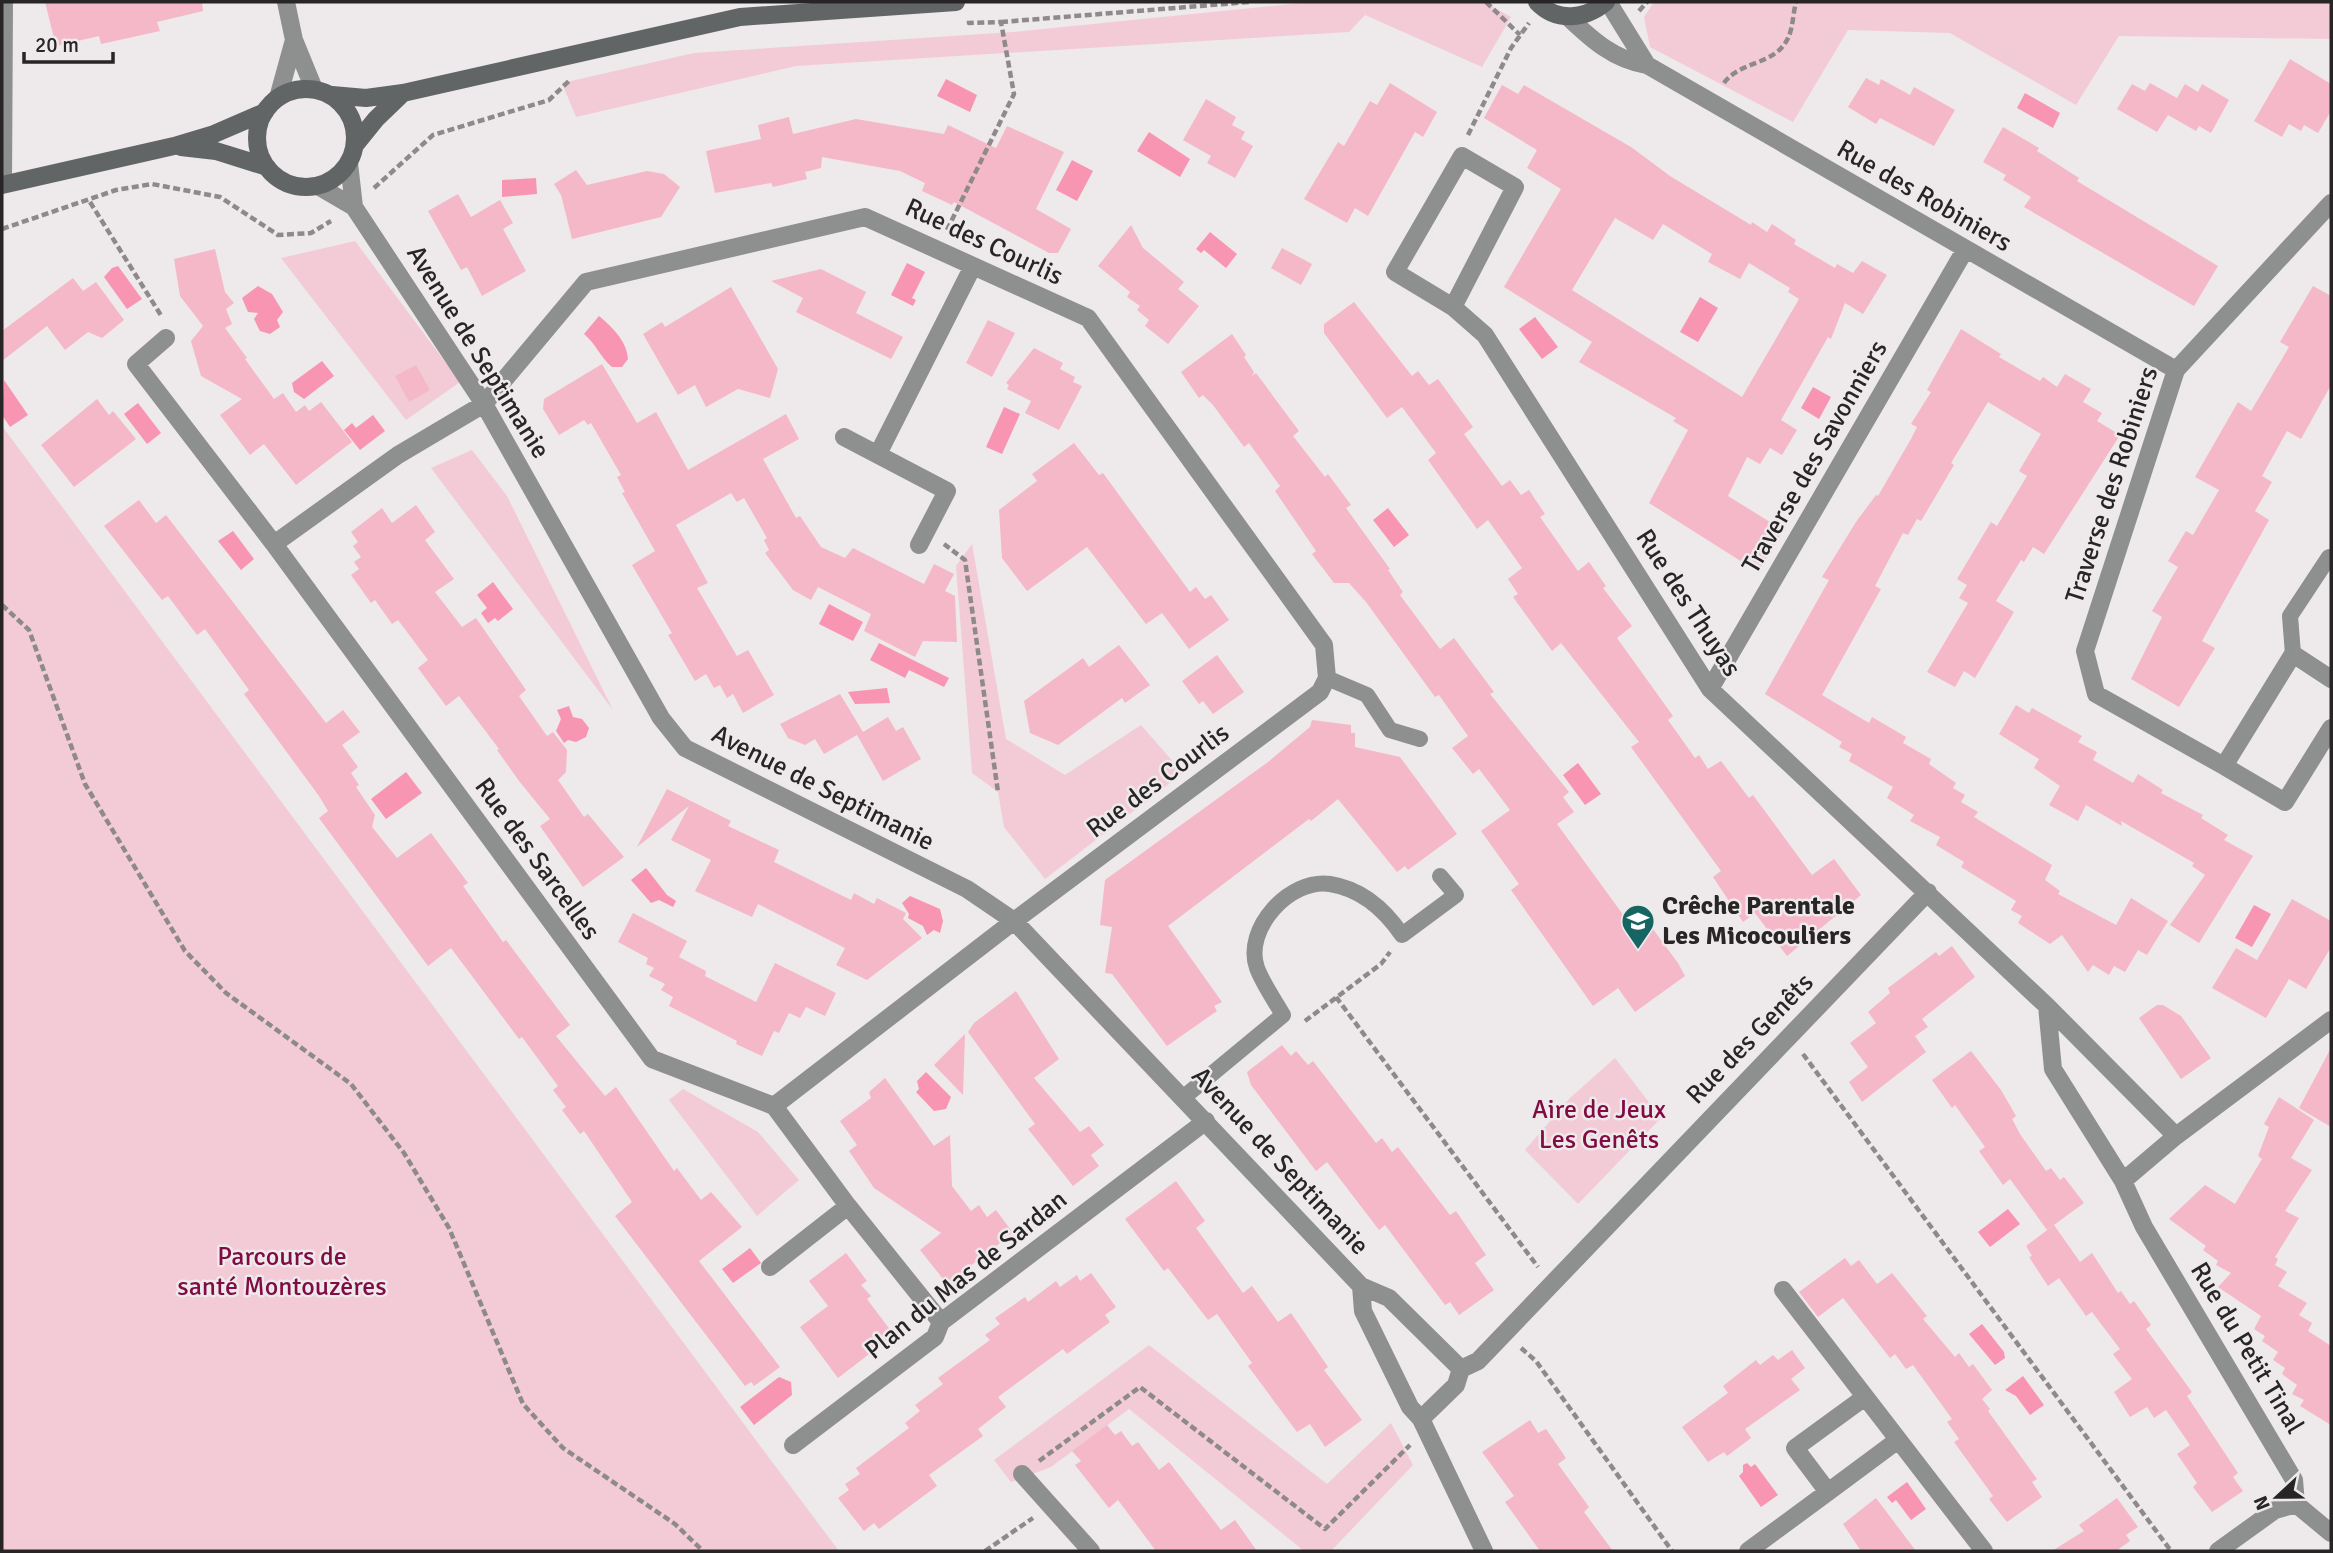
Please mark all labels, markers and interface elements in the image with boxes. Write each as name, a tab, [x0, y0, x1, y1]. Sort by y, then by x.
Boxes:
scale bar	[24, 21, 114, 65]
text: 20 m	[35, 32, 79, 58]
street label: Rue des Robiniers	[1831, 133, 2017, 259]
street label: Rue des Courlis	[900, 191, 1068, 293]
street label: Avenue de Septimanie	[399, 240, 557, 464]
street label: Traverse des Savonniers	[1735, 335, 1895, 579]
street label: Traverse des Robiniers	[2059, 363, 2165, 607]
street label: Rue des Thuyas	[1628, 523, 1748, 683]
street label: Rue des Courlis	[1080, 717, 1236, 845]
street label: Avenue de Septimanie	[706, 718, 940, 858]
street label: Rue des Sarcelles	[467, 772, 607, 946]
place label: Crêche Parentale Les Micocouliers	[1662, 890, 1855, 952]
school or university icon: Crêche Parentale Les Micocouliers	[1619, 902, 1657, 951]
street label: Rue des Genêts	[1680, 967, 1820, 1111]
street label: Avenue de Septimanie	[1185, 1060, 1375, 1262]
park label: Aire de Jeux Les Genêts	[1532, 1094, 1666, 1156]
street label: Plan du Mas de Sardan	[858, 1184, 1074, 1366]
park label: Parcours de santé Montouzères	[177, 1241, 387, 1303]
street label: Rue du Petit Tinal	[2183, 1256, 2311, 1440]
north arrow	[2242, 1462, 2312, 1532]
text: N	[2249, 1492, 2276, 1514]

